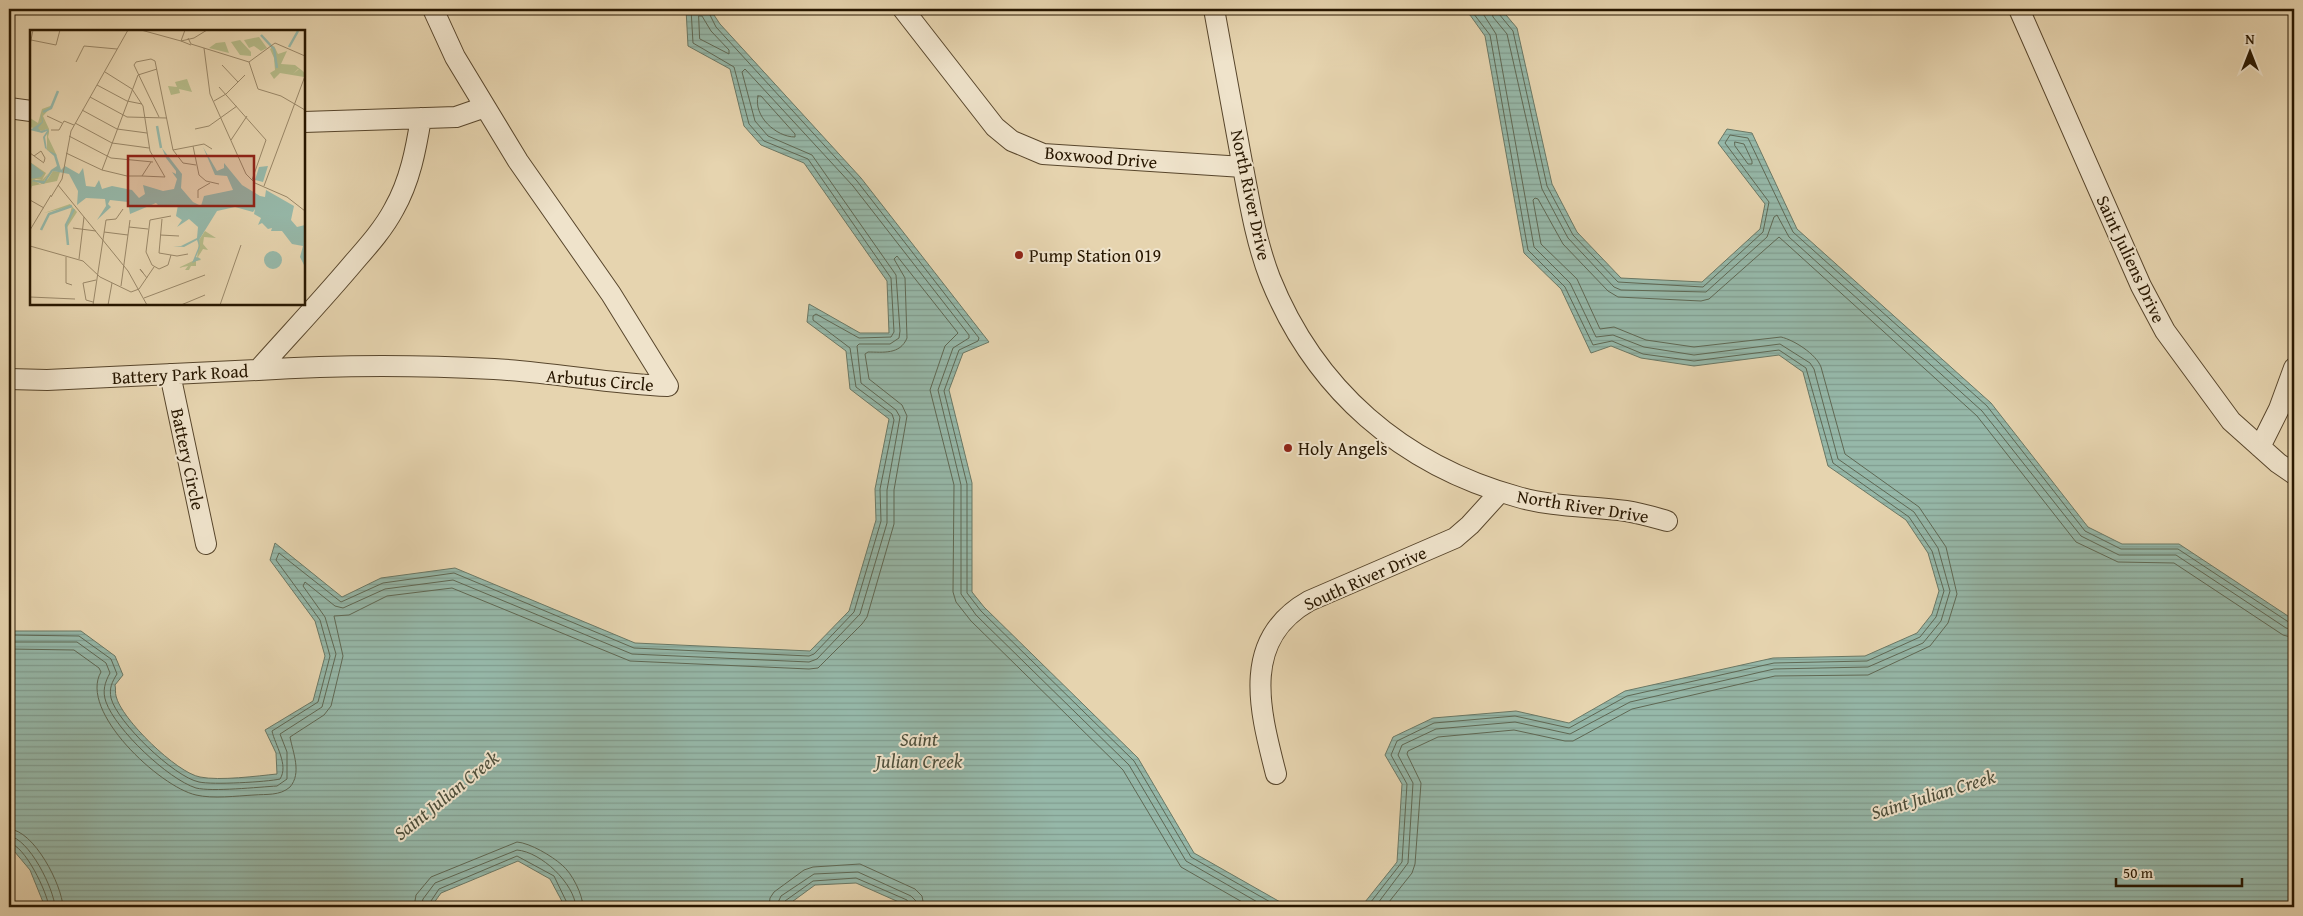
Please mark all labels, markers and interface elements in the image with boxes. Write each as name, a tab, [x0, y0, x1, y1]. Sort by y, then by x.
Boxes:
north arrow	[2226, 28, 2276, 78]
text: N	[2245, 29, 2255, 49]
inset map	[30, 30, 305, 305]
street label: North River Drive	[1224, 127, 1278, 263]
street label: Boxwood Drive	[1044, 139, 1158, 175]
street label: Saint Juliens Drive	[2090, 191, 2172, 327]
place label: Pump Station 019	[1029, 242, 1161, 269]
marker: Pump Station 019	[1013, 249, 1025, 261]
street label: Battery Park Road	[111, 357, 249, 391]
street label: Arbutus Circle	[545, 362, 655, 398]
street label: Battery Circle	[164, 406, 212, 512]
place label: Holy Angels	[1298, 435, 1388, 462]
marker: Holy Angels	[1282, 442, 1294, 454]
street label: North River Drive	[1515, 482, 1651, 530]
street label: South River Drive	[1299, 539, 1431, 617]
water label: Saint Julian Creek	[873, 725, 963, 775]
water label: Saint Julian Creek	[387, 743, 505, 846]
water label: Saint Julian Creek	[1867, 762, 1999, 826]
scale bar	[2116, 856, 2242, 888]
text: 50 m	[2123, 862, 2154, 883]

